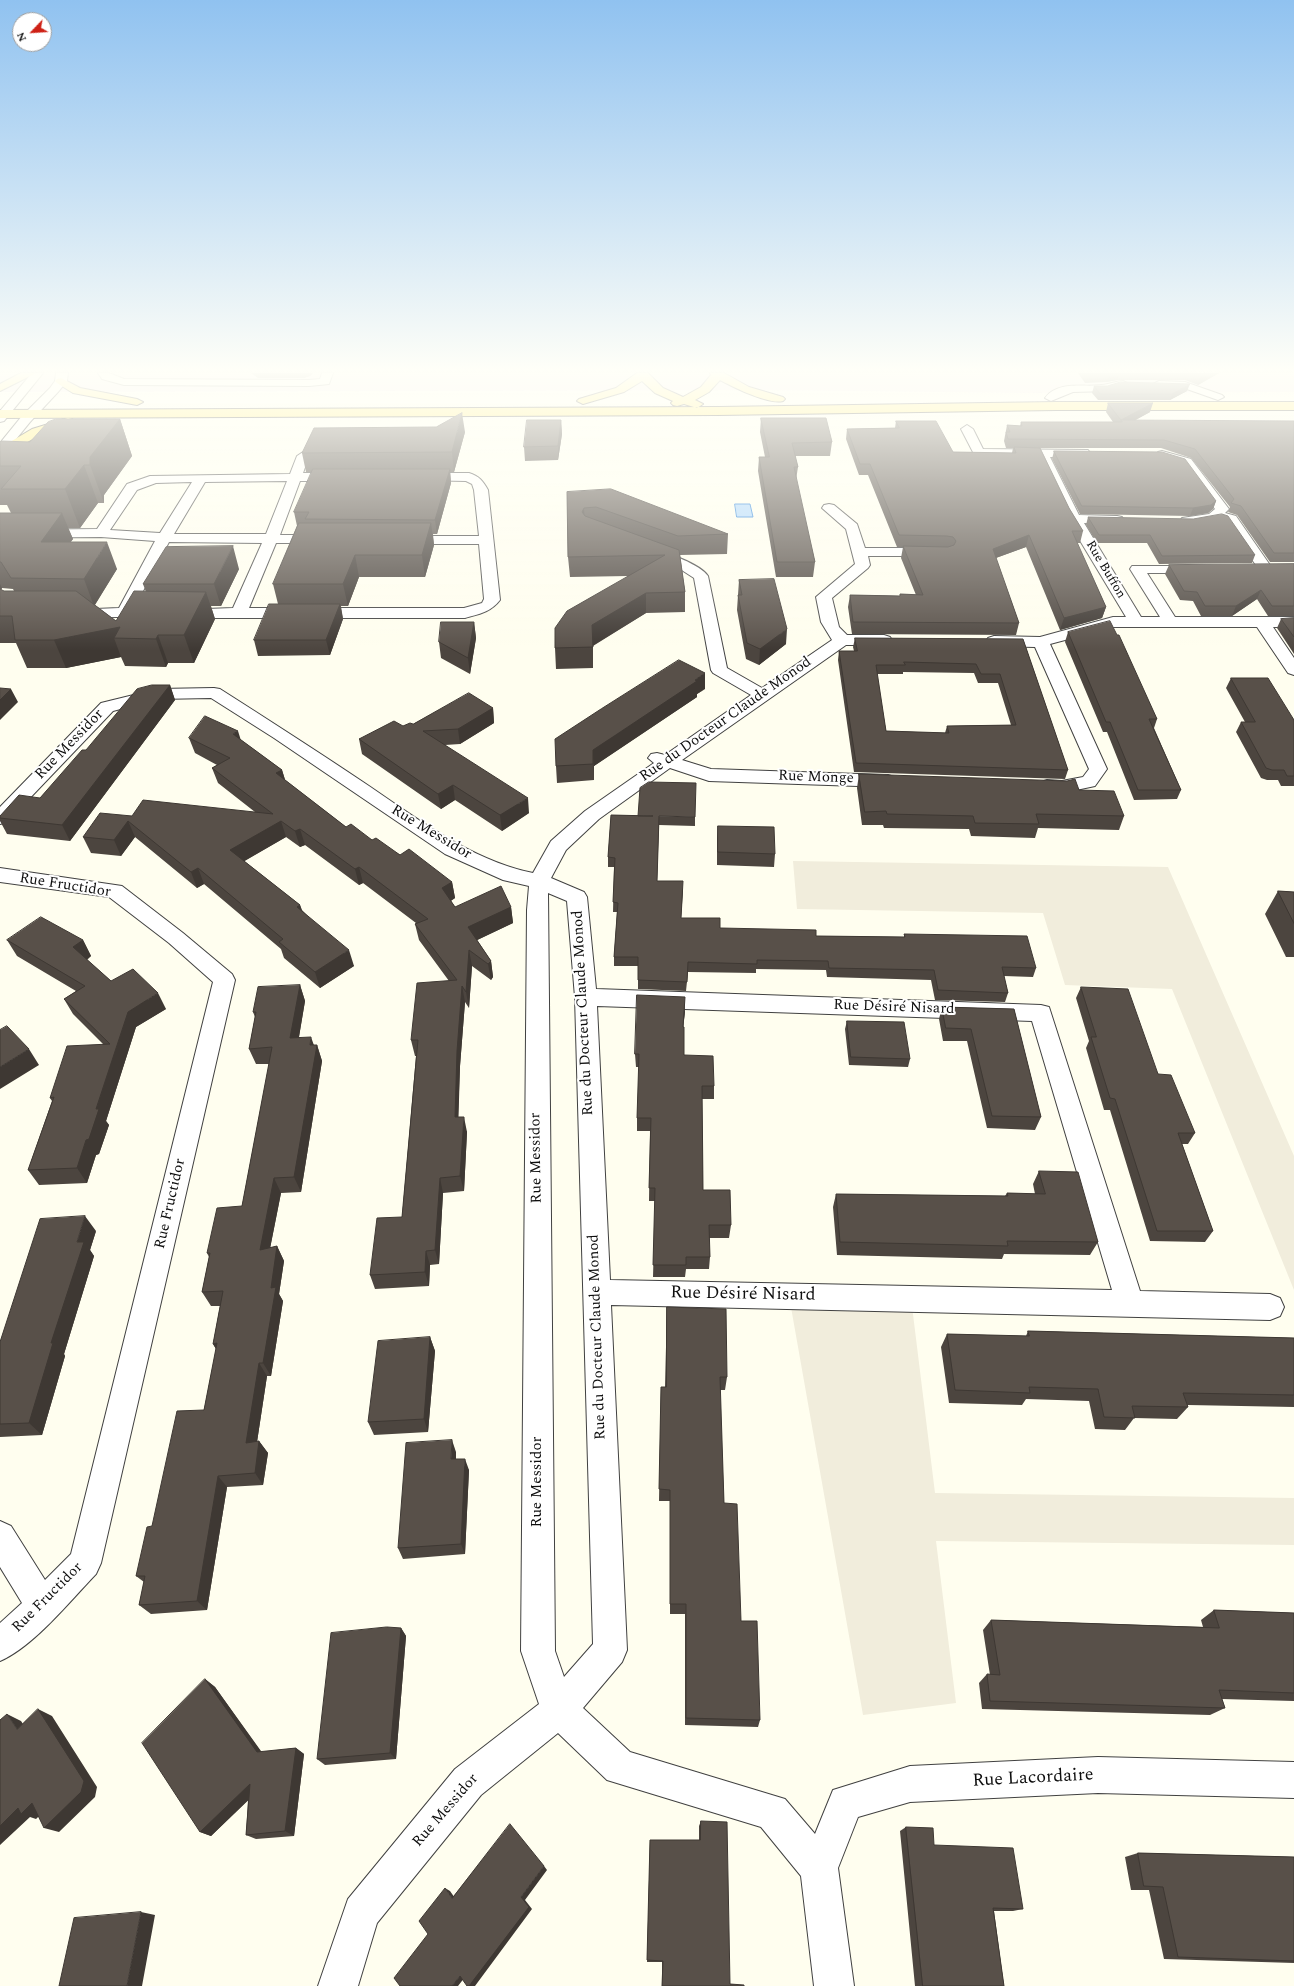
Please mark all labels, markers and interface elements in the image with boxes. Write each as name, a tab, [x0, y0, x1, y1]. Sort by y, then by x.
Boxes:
north arrow	[12, 12, 52, 52]
text: N	[12, 29, 31, 45]
street label: Rue Buffon	[1082, 538, 1128, 602]
street label: Rue du Docteur Claude Monod	[637, 654, 815, 786]
street label: Rue Messidor	[32, 706, 108, 784]
street label: Rue Monge	[778, 768, 854, 788]
street label: Rue Messidor	[387, 802, 475, 864]
street label: Rue Fructidor	[18, 870, 112, 902]
street label: Rue du Docteur Claude Monod	[570, 910, 598, 1116]
street label: Rue Désiré Nisard	[833, 997, 955, 1019]
street label: Rue Messidor	[527, 1112, 547, 1204]
street label: Rue Fructidor	[152, 1157, 190, 1251]
street label: Rue du Docteur Claude Monod	[585, 1234, 611, 1440]
street label: Rue Désiré Nisard	[670, 1283, 816, 1307]
street label: Rue Messidor	[529, 1437, 547, 1527]
street label: Rue Fructidor	[9, 1559, 87, 1637]
street label: Rue Lacordaire	[972, 1765, 1094, 1793]
street label: Rue Messidor	[409, 1771, 483, 1851]

